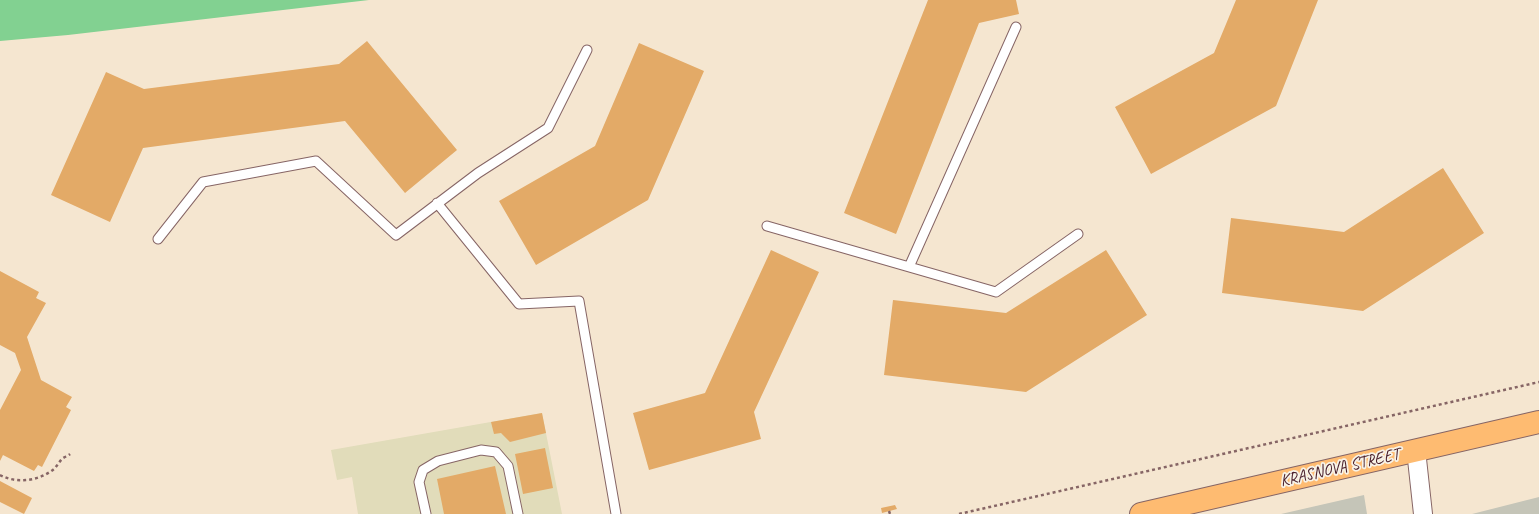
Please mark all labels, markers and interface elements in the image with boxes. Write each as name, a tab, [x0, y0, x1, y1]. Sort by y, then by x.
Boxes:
street label: KRASNOVA STREET	[1278, 444, 1402, 492]

